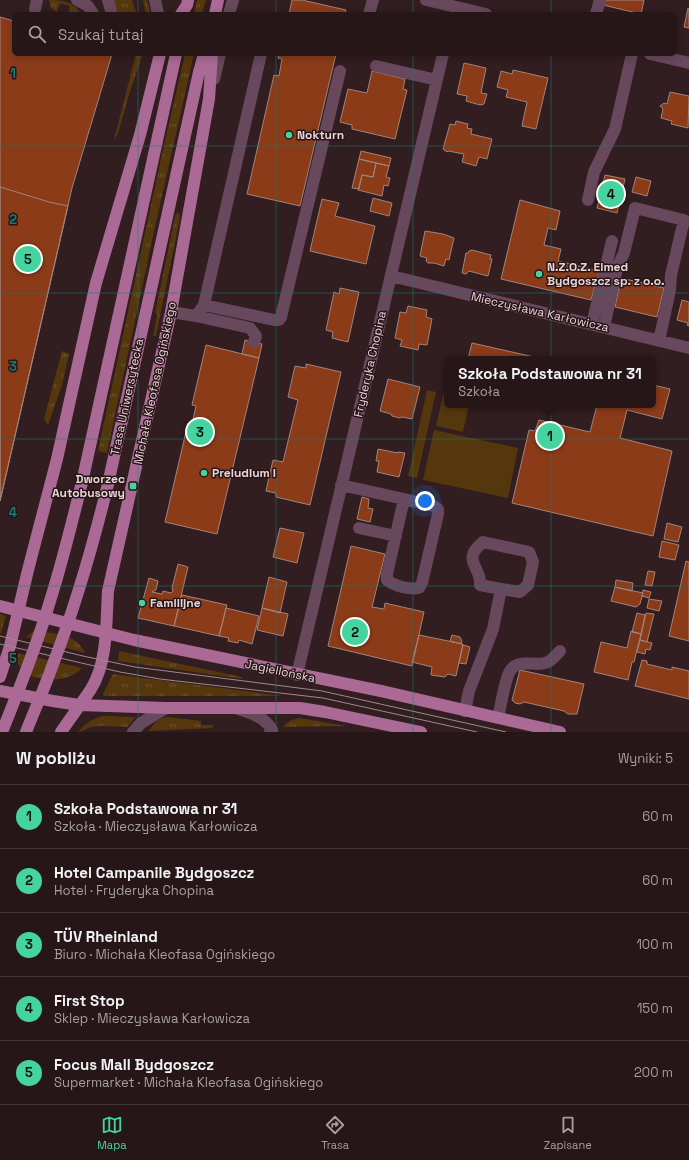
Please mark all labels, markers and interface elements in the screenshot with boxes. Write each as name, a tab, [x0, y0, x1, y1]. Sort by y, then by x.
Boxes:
search box	[12, 12, 677, 56]
icon: search	[26, 23, 48, 45]
text: Szukaj tutaj	[58, 25, 144, 44]
text: 1	[10, 65, 16, 82]
place label: Nokturn	[297, 127, 344, 143]
marker: Nokturn	[284, 130, 294, 140]
pin: 4	[598, 179, 624, 209]
text: 2	[9, 211, 17, 228]
pin: 5	[15, 244, 41, 274]
place label: N.Z.O.Z. Elmed Bydgoszcz sp. z o.o.	[547, 259, 665, 289]
marker: N.Z.O.Z. Elmed Bydgoszcz sp. z o.o.	[534, 269, 544, 279]
street label: Mieczysława Karłowicza	[470, 288, 611, 336]
street label: Michała Kleofasa Ogińskiego	[130, 300, 180, 466]
street label: Fryderyka Chopina	[350, 309, 390, 419]
street label: Trasa Uniwersytecka	[107, 337, 147, 457]
popup	[444, 356, 656, 408]
text: 3	[9, 358, 17, 375]
text: Szkoła Podstawowa nr 31	[458, 364, 642, 383]
text: Szkoła	[458, 383, 500, 400]
pin: 3	[187, 417, 213, 447]
pin: 1	[537, 421, 563, 451]
place label: Preludium I	[212, 465, 276, 481]
marker: Preludium I	[199, 468, 209, 478]
place label: Dworzec Autobusowy	[52, 471, 125, 501]
marker: Dworzec Autobusowy	[128, 481, 138, 491]
your location	[415, 491, 435, 511]
text: 4	[9, 504, 17, 521]
place label: Familijne	[150, 595, 201, 611]
marker: Familijne	[137, 598, 147, 608]
pin: 2	[342, 617, 368, 647]
text: 5	[9, 650, 17, 667]
street label: Jagiellońska	[243, 656, 317, 686]
text: W pobliżu	[16, 747, 96, 769]
text: Wyniki: 5	[618, 750, 673, 767]
text: Szkoła Podstawowa nr 31	[54, 799, 237, 818]
text: 1	[26, 808, 32, 825]
text: 60 m	[642, 808, 673, 825]
text: Szkoła · Mieczysława Karłowicza	[54, 818, 257, 835]
text: Hotel Campanile Bydgoszcz	[54, 863, 254, 882]
text: 2	[25, 872, 33, 889]
text: 60 m	[642, 872, 673, 889]
text: Hotel · Fryderyka Chopina	[54, 882, 214, 899]
text: TÜV Rheinland	[54, 927, 158, 946]
text: 3	[25, 936, 33, 953]
text: 100 m	[636, 936, 673, 953]
text: Biuro · Michała Kleofasa Ogińskiego	[54, 946, 275, 963]
text: First Stop	[54, 991, 125, 1010]
text: 4	[25, 1000, 33, 1017]
text: 150 m	[637, 1000, 673, 1017]
text: Sklep · Mieczysława Karłowicza	[54, 1010, 250, 1027]
text: Focus Mall Bydgoszcz	[54, 1055, 214, 1074]
text: 5	[25, 1064, 33, 1081]
text: 200 m	[634, 1064, 673, 1081]
text: Supermarket · Michała Kleofasa Ogińskiego	[54, 1074, 323, 1091]
tab: Mapa	[97, 1114, 127, 1152]
tab: Trasa	[321, 1114, 349, 1152]
tab: Zapisane	[544, 1114, 592, 1152]

